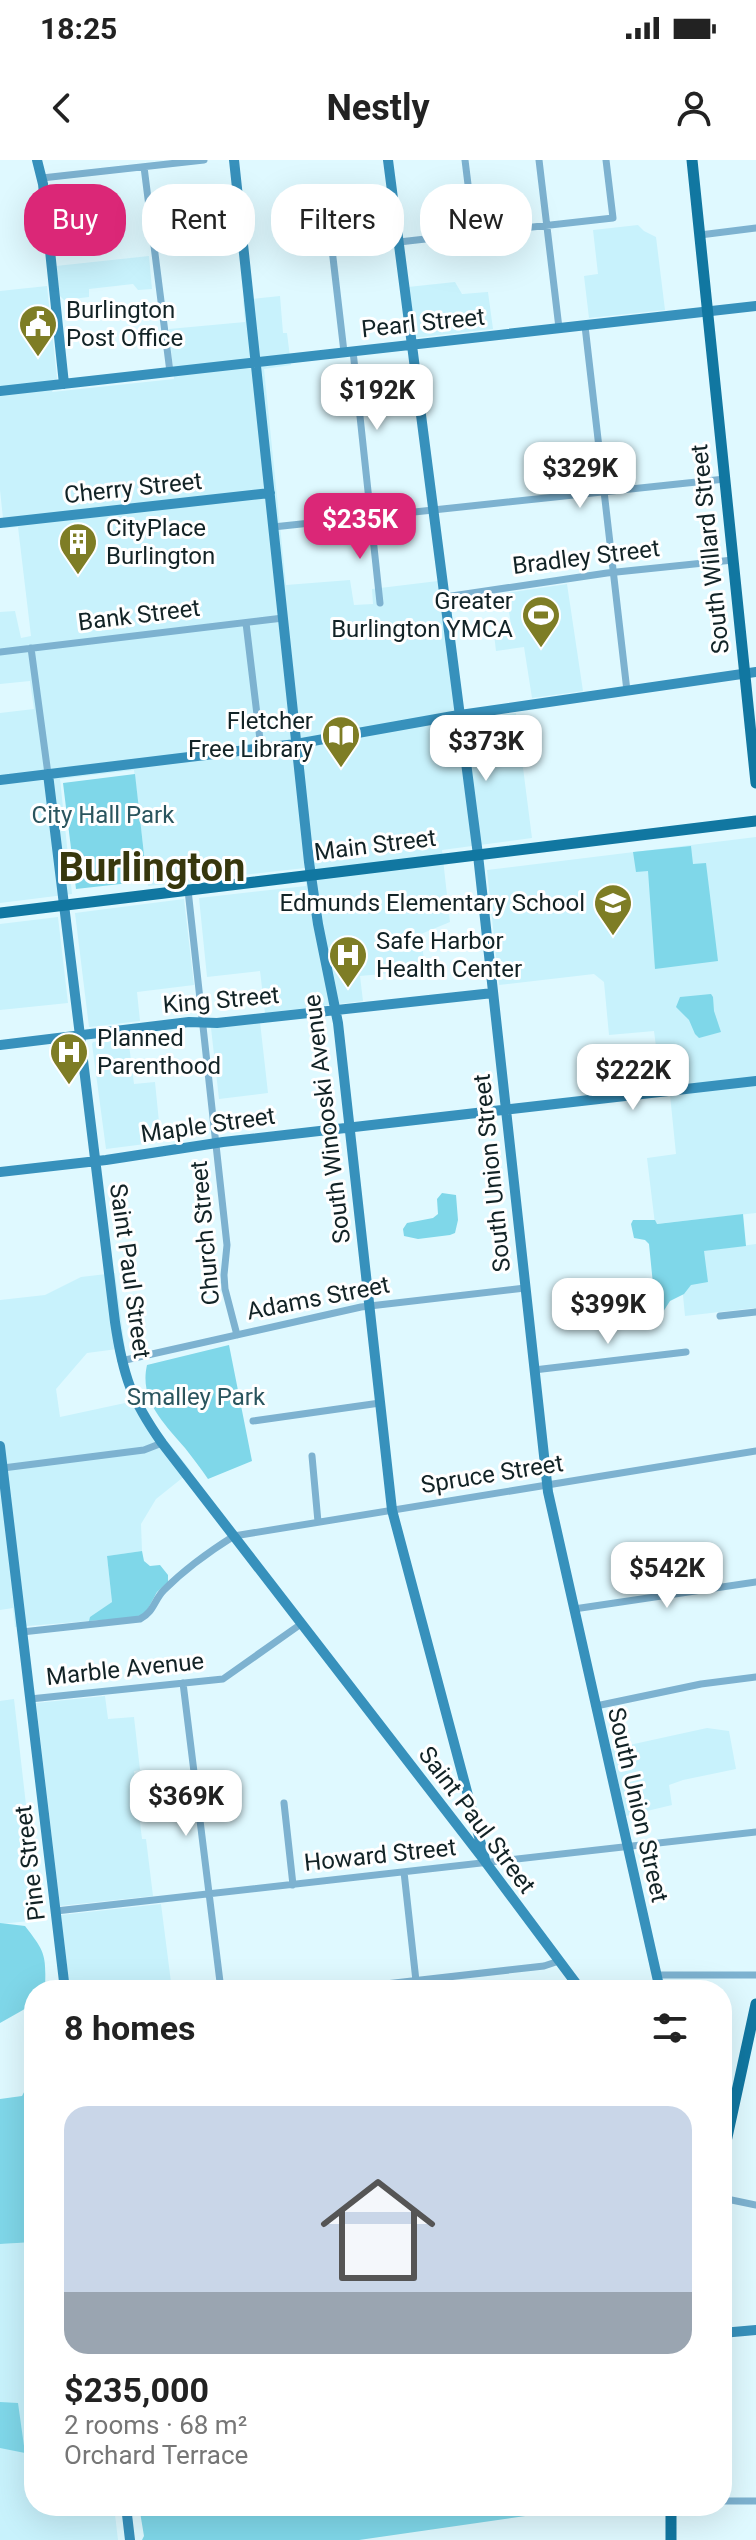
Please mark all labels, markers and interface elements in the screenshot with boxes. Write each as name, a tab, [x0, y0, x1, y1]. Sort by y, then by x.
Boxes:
text: 18:25	[40, 11, 117, 46]
icon: back	[40, 86, 84, 130]
icon: person	[672, 86, 716, 130]
text: Nestly	[326, 87, 430, 129]
chip: Buy	[24, 184, 126, 256]
chip: Rent	[142, 184, 255, 256]
chip: Filters	[271, 184, 404, 256]
chip: New	[420, 184, 532, 256]
place label: Burlington Post Office	[66, 296, 183, 352]
public building icon: Burlington Post Office	[17, 303, 59, 358]
street label: Pearl Street	[360, 303, 486, 343]
pin: $192K	[321, 364, 433, 432]
text: $192K	[339, 375, 415, 405]
pin: $329K	[524, 442, 636, 510]
street label: South Willard Street	[685, 443, 735, 655]
text: $329K	[542, 453, 618, 483]
street label: Cherry Street	[63, 467, 204, 509]
pin: $235K	[304, 493, 416, 561]
text: $235K	[322, 504, 398, 534]
place label: CityPlace Burlington	[106, 514, 215, 570]
building icon: CityPlace Burlington	[57, 521, 99, 576]
street label: Bradley Street	[511, 534, 661, 580]
place label: Greater Burlington YMCA	[331, 587, 513, 643]
street label: Bank Street	[76, 594, 202, 636]
sports icon: Greater Burlington YMCA	[520, 594, 562, 649]
place label: Fletcher Free Library	[188, 707, 314, 763]
library icon: Fletcher Free Library	[320, 714, 362, 769]
pin: $373K	[430, 715, 542, 783]
text: $373K	[448, 726, 524, 756]
park label: City Hall Park	[32, 801, 175, 829]
street label: Main Street	[313, 824, 438, 866]
district label: Burlington	[58, 844, 246, 891]
school or university icon: Edmunds Elementary School	[592, 882, 634, 937]
place label: Edmunds Elementary School	[280, 889, 585, 917]
place label: Safe Harbor Health Center	[376, 927, 522, 983]
hospital icon: Safe Harbor Health Center	[327, 934, 369, 989]
street label: King Street	[162, 981, 281, 1019]
street label: South Winooski Avenue	[298, 993, 356, 1245]
place label: Planned Parenthood	[97, 1024, 221, 1080]
hospital icon: Planned Parenthood	[48, 1031, 90, 1086]
pin: $222K	[577, 1044, 689, 1112]
text: $222K	[595, 1055, 671, 1085]
street label: South Union Street	[468, 1072, 516, 1273]
street label: Maple Street	[139, 1102, 277, 1148]
street label: Church Street	[185, 1159, 225, 1306]
street label: Saint Paul Street	[104, 1182, 156, 1361]
street label: Adams Street	[244, 1270, 392, 1326]
pin: $399K	[552, 1278, 664, 1346]
text: $399K	[570, 1289, 646, 1319]
park label: Smalley Park	[127, 1383, 266, 1411]
street label: Spruce Street	[419, 1449, 565, 1499]
pin: $542K	[611, 1542, 723, 1610]
text: $542K	[629, 1553, 705, 1583]
street label: Marble Avenue	[45, 1647, 205, 1691]
street label: South Union Street	[602, 1705, 674, 1905]
street label: Saint Paul Street	[413, 1741, 541, 1899]
pin: $369K	[130, 1770, 242, 1838]
text: $369K	[148, 1781, 224, 1811]
street label: Pine Street	[9, 1803, 51, 1922]
street label: Howard Street	[303, 1833, 457, 1877]
icon: filters	[648, 2006, 692, 2050]
text: 8 homes	[64, 2008, 195, 2048]
icon: home	[306, 2158, 450, 2302]
text: $235,000	[64, 2370, 209, 2410]
text: 2 rooms · 68 m²	[64, 2410, 247, 2440]
text: Orchard Terrace	[64, 2440, 248, 2470]

